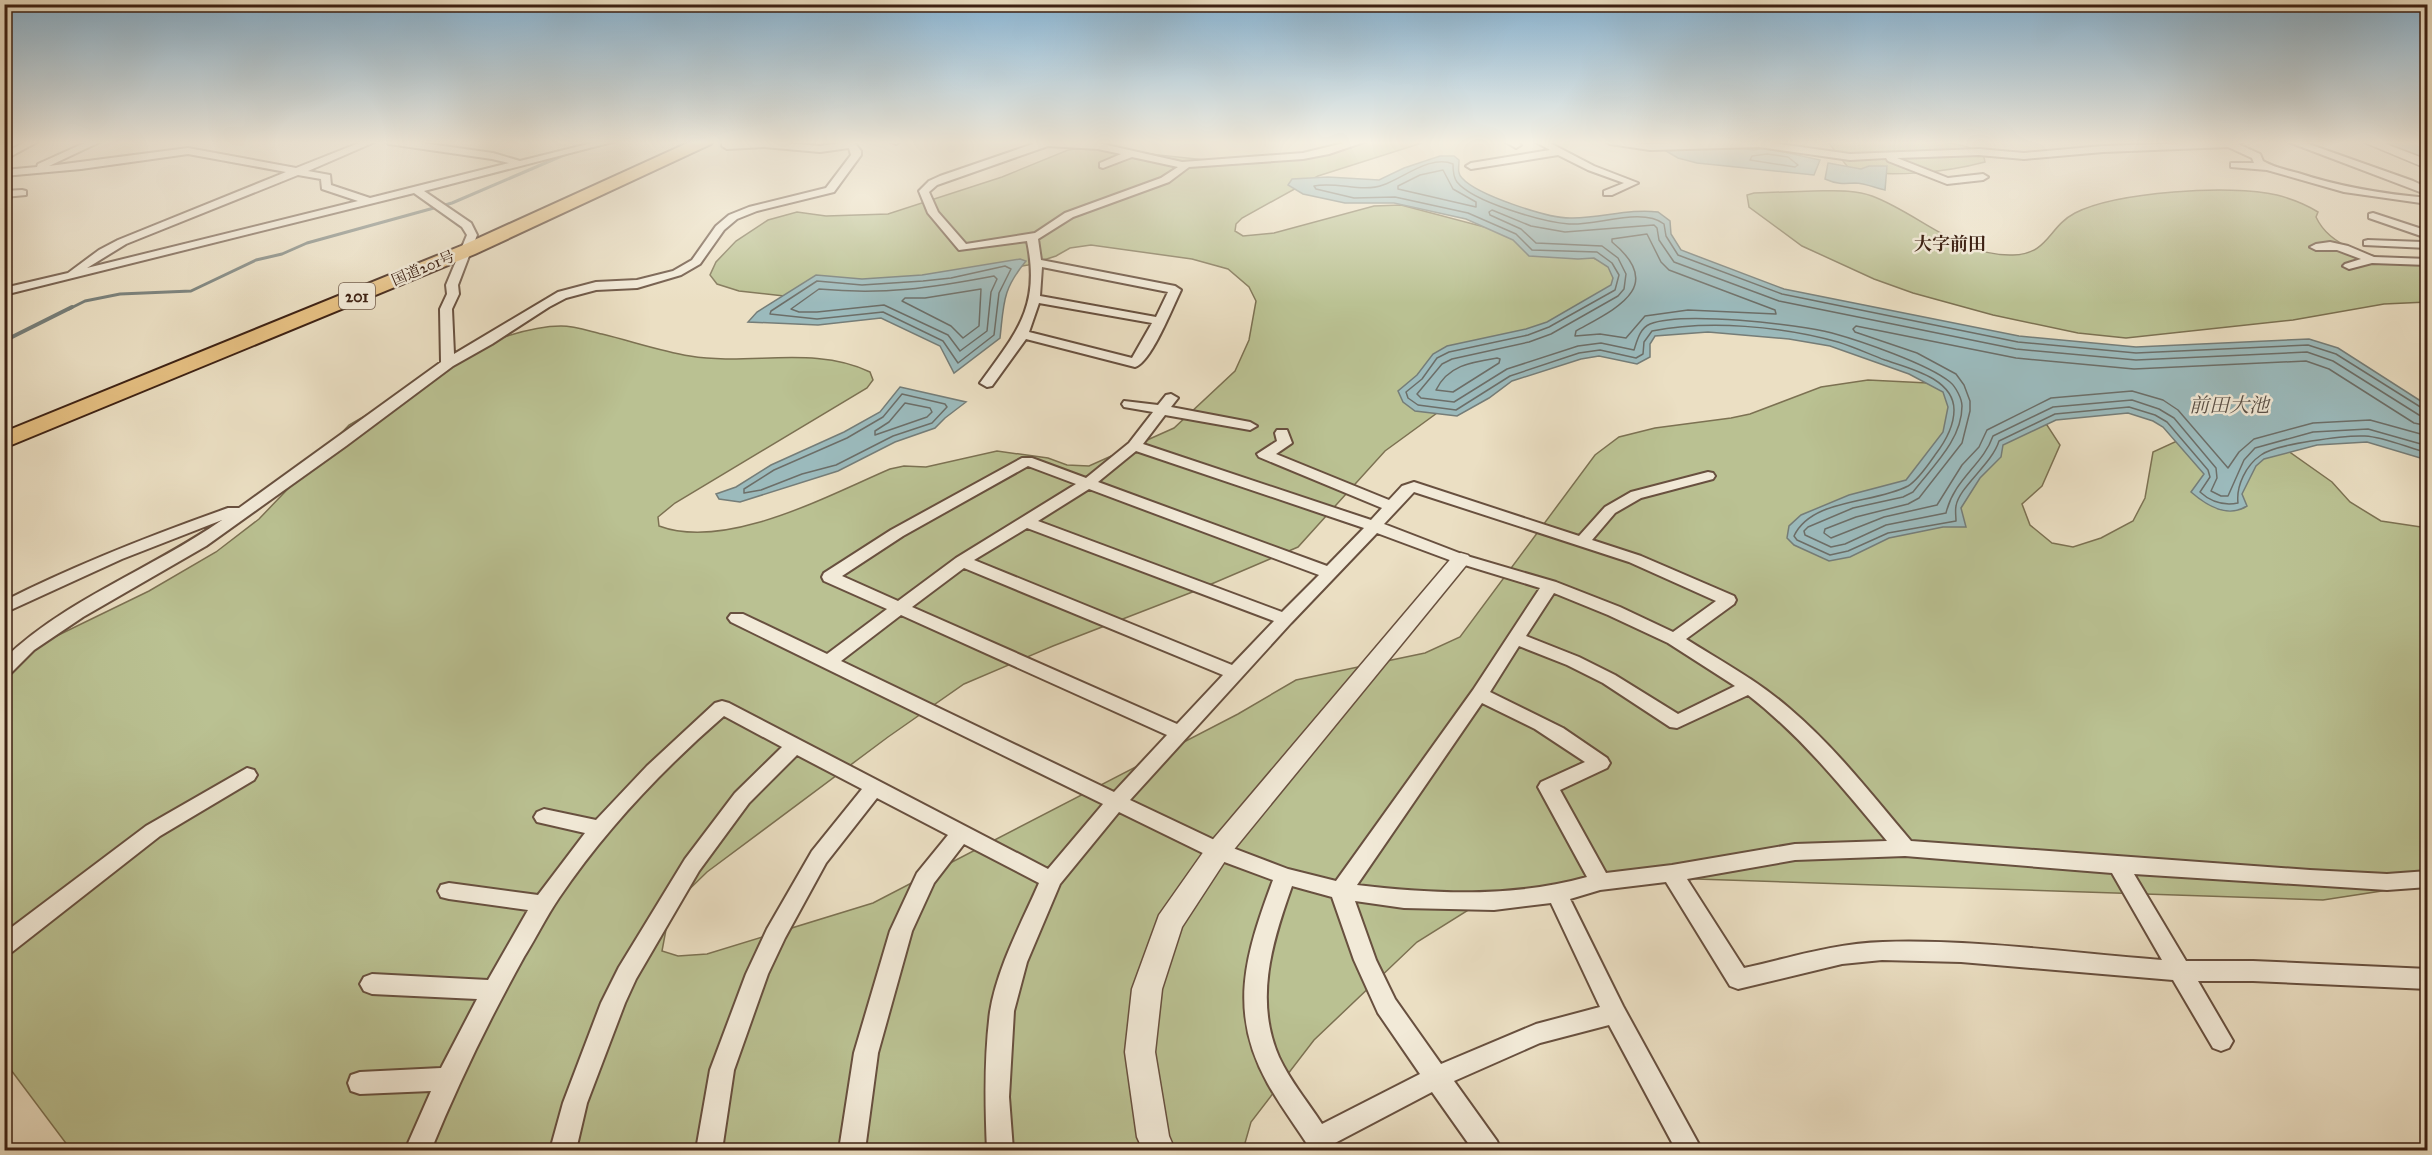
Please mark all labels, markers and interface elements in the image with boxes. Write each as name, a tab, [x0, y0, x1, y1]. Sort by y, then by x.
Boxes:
district label: 大字前田	[1914, 233, 1986, 255]
street label: 国道201号	[389, 247, 457, 289]
road number: 201	[339, 283, 375, 309]
water label: 前田大池	[2189, 393, 2271, 417]

